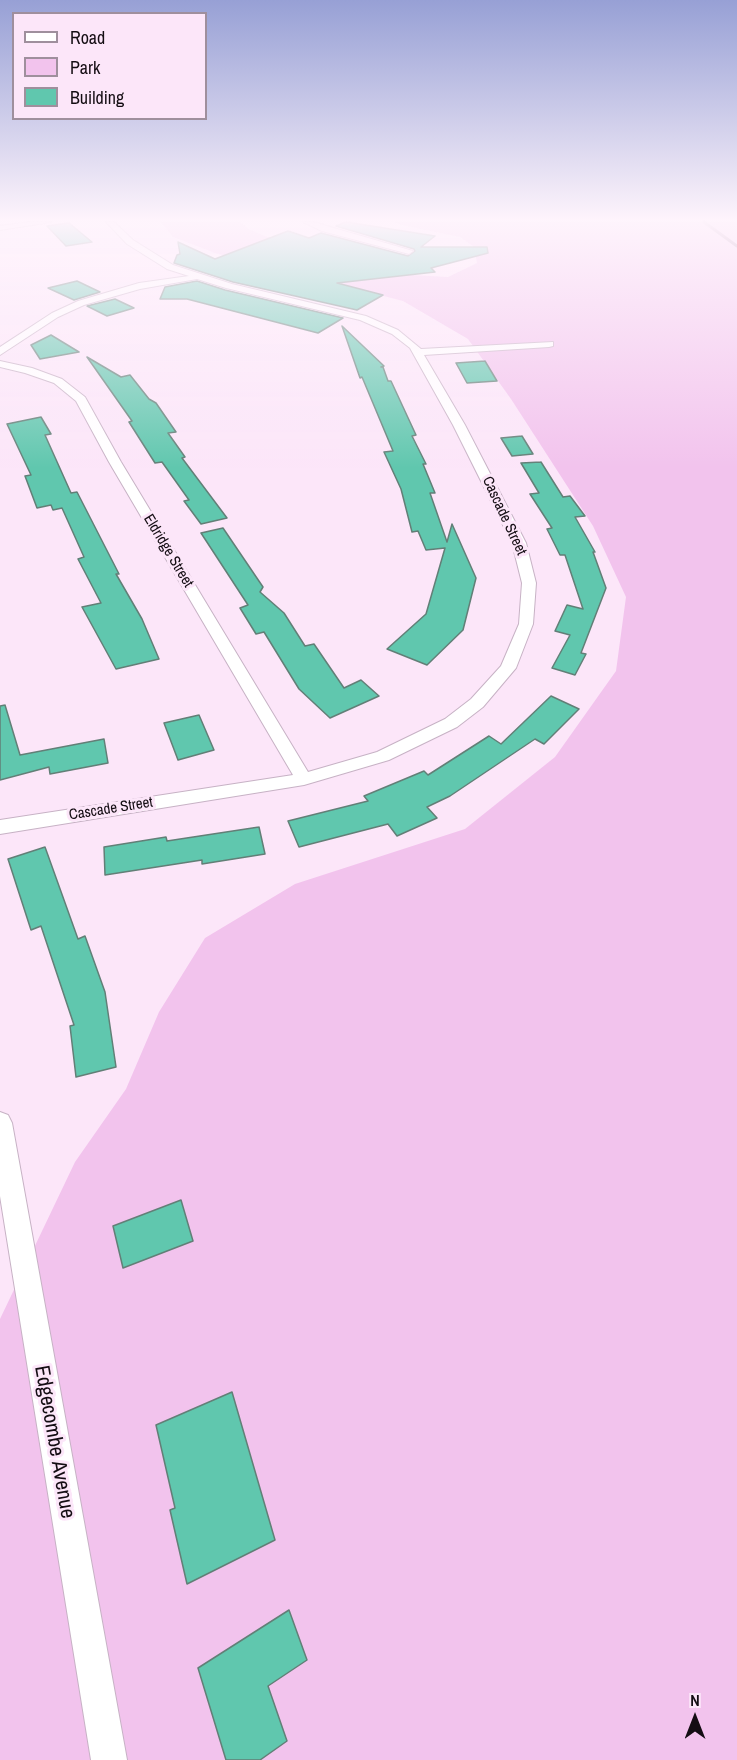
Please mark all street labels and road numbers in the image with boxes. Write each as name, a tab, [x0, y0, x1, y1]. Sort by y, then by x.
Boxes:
street label: Cascade Street	[478, 474, 530, 558]
street label: Eldridge Street	[139, 511, 197, 591]
street label: Cascade Street	[68, 793, 154, 825]
street label: Edgecombe Avenue	[28, 1364, 80, 1520]

